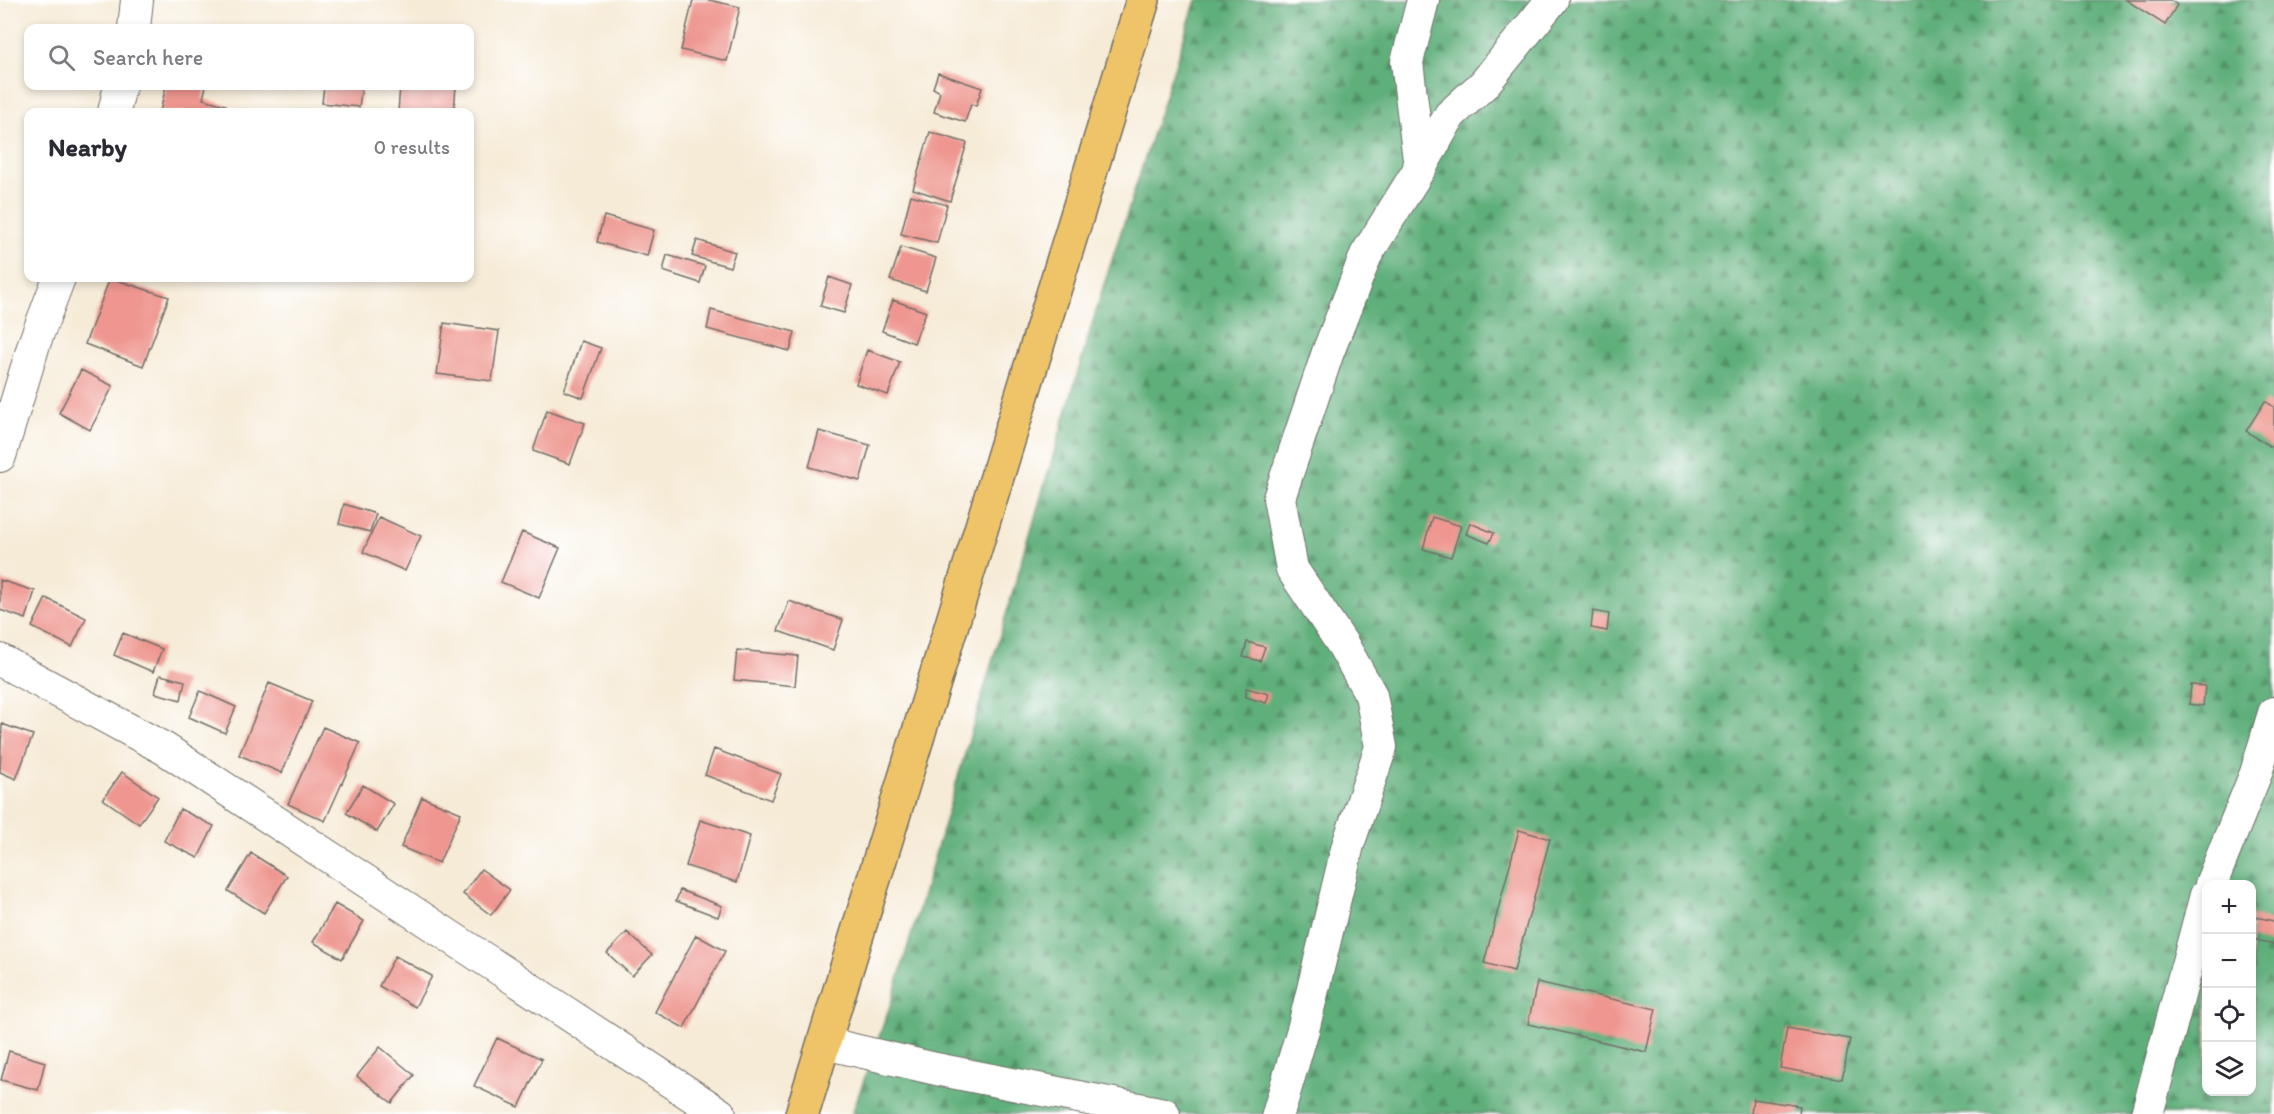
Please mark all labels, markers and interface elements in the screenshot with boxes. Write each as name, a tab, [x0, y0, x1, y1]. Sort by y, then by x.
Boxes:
search box	[24, 24, 474, 90]
icon: search	[45, 41, 78, 74]
text: Search here	[93, 44, 203, 71]
text: Nearby	[48, 131, 127, 163]
text: 0 results	[374, 135, 450, 159]
map controls	[2202, 880, 2256, 1096]
button: +	[2202, 880, 2256, 934]
button: −	[2202, 934, 2256, 988]
button: locate	[2202, 988, 2256, 1042]
button: layers	[2202, 1042, 2256, 1096]

